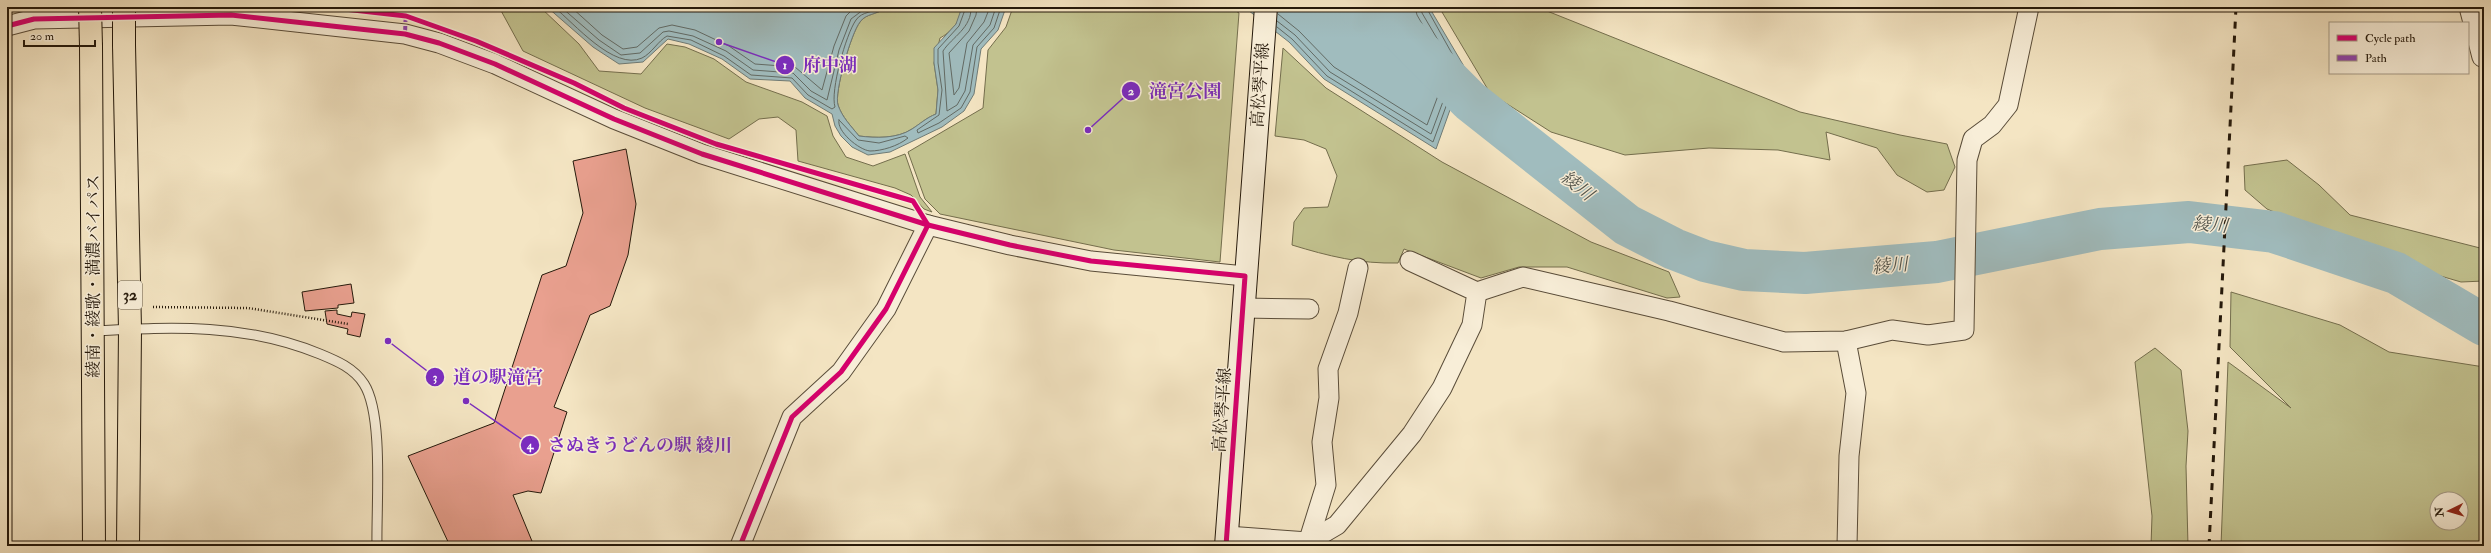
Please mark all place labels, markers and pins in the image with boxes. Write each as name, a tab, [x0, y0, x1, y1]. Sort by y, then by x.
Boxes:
callout: 府中湖	[775, 50, 865, 80]
callout: 滝宮公園	[1121, 76, 1229, 106]
callout: 道の駅滝宮	[425, 362, 551, 392]
callout: さぬきうどんの駅 綾川	[520, 430, 739, 460]

